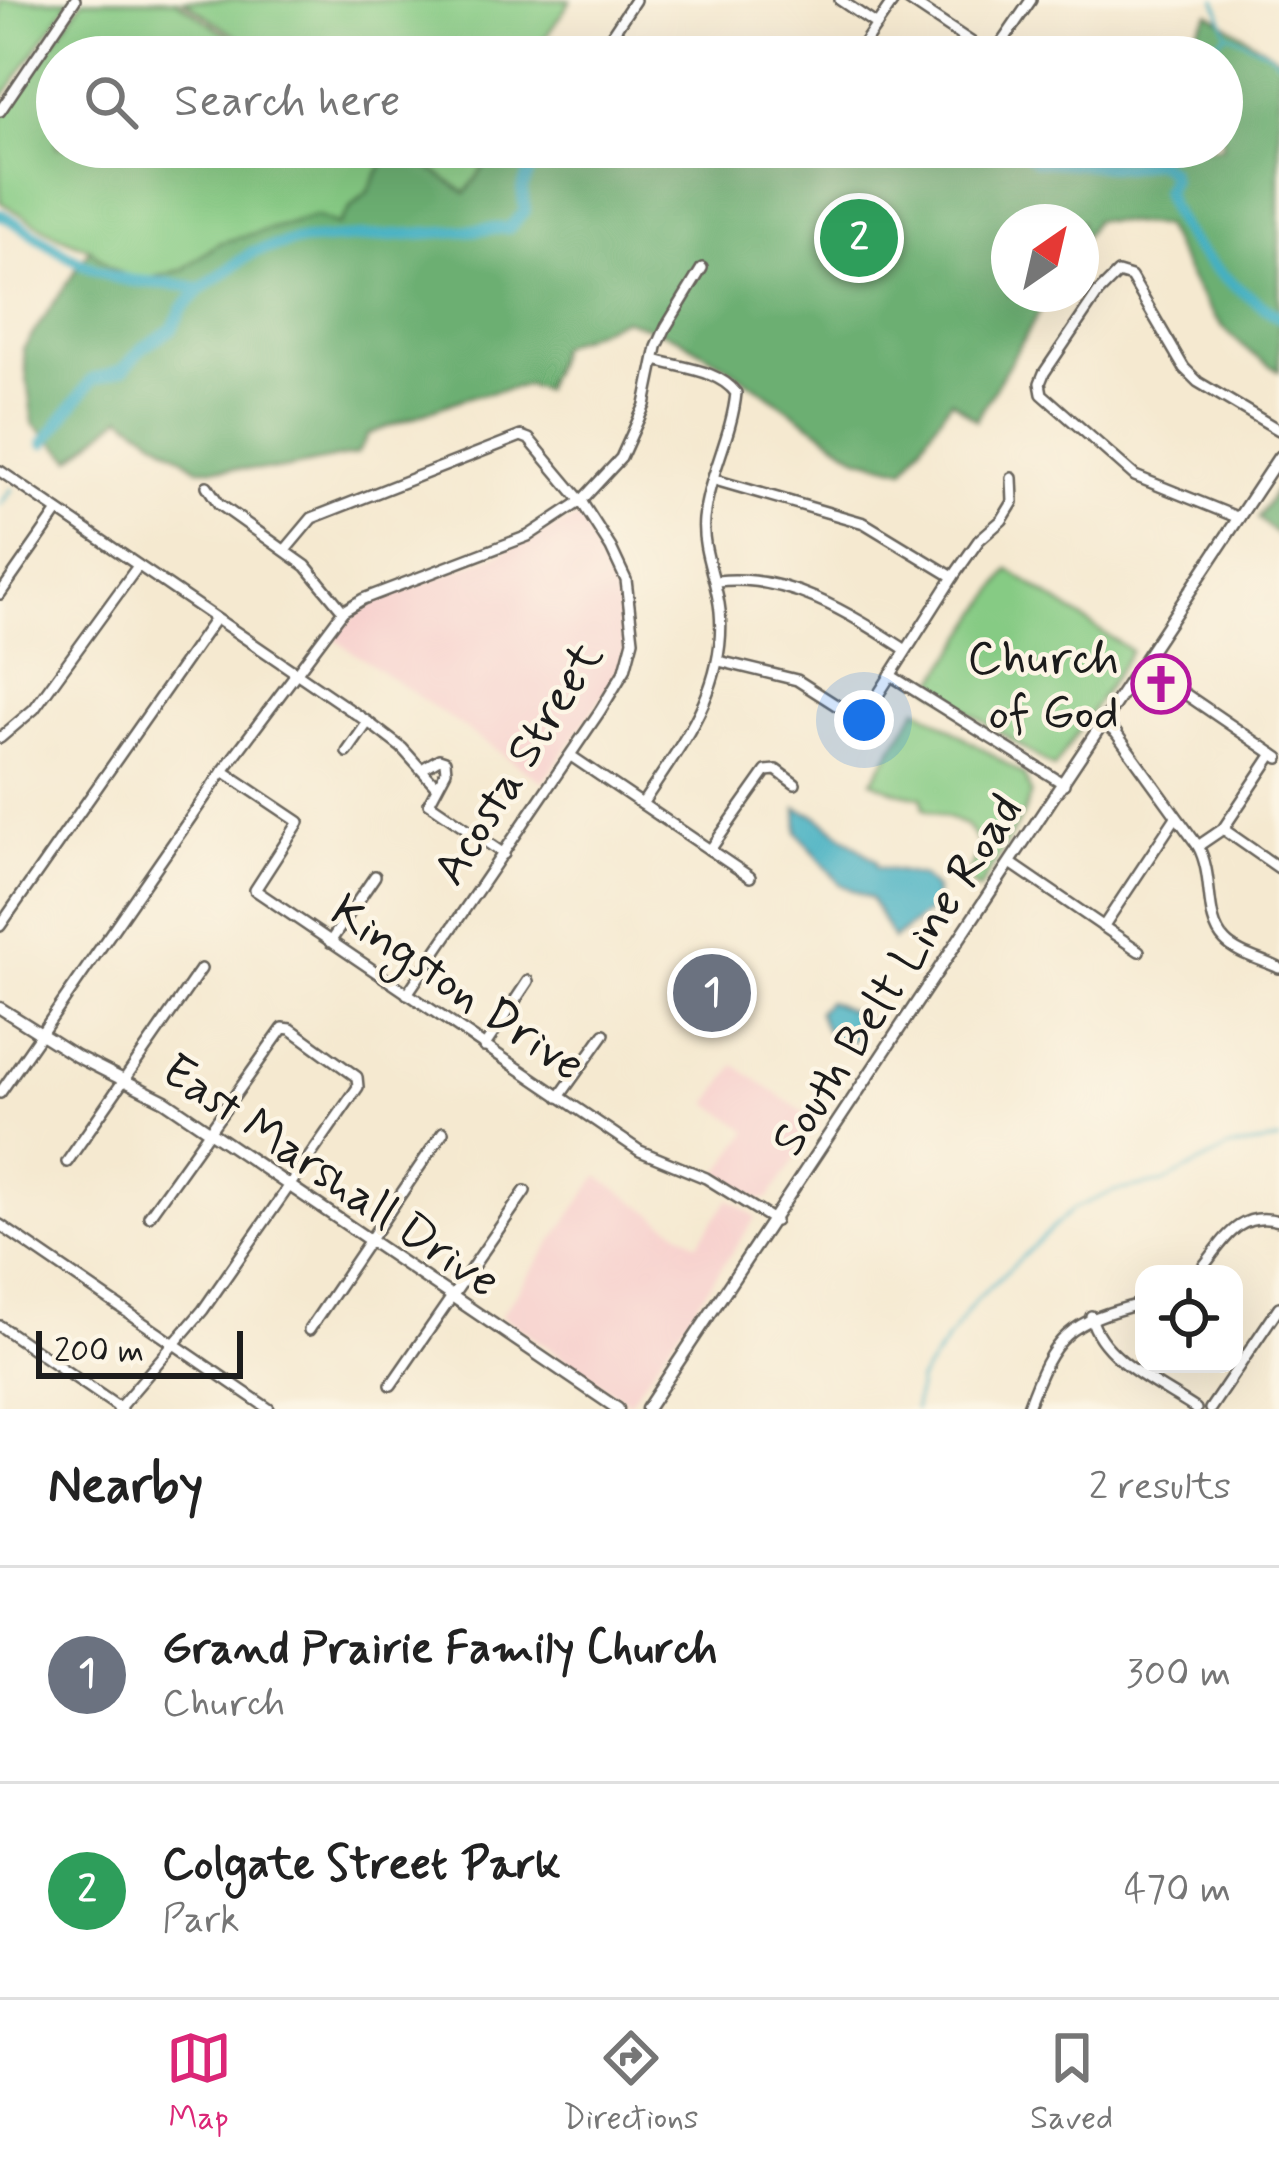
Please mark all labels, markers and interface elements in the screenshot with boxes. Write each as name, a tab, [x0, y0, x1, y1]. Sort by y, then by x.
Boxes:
search box	[36, 36, 1243, 168]
icon: search	[78, 69, 144, 135]
text: Search here	[174, 73, 401, 132]
pin: 2	[820, 193, 898, 283]
north arrow	[991, 204, 1099, 312]
place label: Church of God	[967, 628, 1119, 746]
street label: Acosta Street	[419, 630, 619, 898]
church icon: Church of God	[1130, 653, 1192, 715]
your location	[834, 690, 894, 750]
street label: South Belt Line Road	[757, 783, 1038, 1169]
street label: Kingston Drive	[316, 881, 596, 1100]
pin: 1	[673, 948, 751, 1038]
street label: East Marshall Drive	[149, 1040, 511, 1314]
map controls	[1135, 1265, 1243, 1373]
button: locate	[1135, 1265, 1243, 1373]
scale bar	[36, 1325, 243, 1378]
text: 200 m	[54, 1330, 144, 1374]
text: Nearby	[48, 1454, 203, 1520]
text: 2 results	[1089, 1462, 1231, 1513]
text: Grand Prairie Family Church	[162, 1620, 718, 1679]
text: 1	[78, 1649, 96, 1700]
text: 300 m	[1126, 1649, 1231, 1700]
text: Church	[162, 1679, 285, 1730]
text: Colgate Street Park	[162, 1836, 561, 1895]
text: 2	[77, 1865, 97, 1916]
text: 470 m	[1124, 1865, 1231, 1916]
text: Park	[162, 1895, 240, 1946]
tab: Map	[166, 2025, 232, 2141]
tab: Directions	[563, 2025, 699, 2141]
tab: Saved	[1030, 2025, 1113, 2141]

